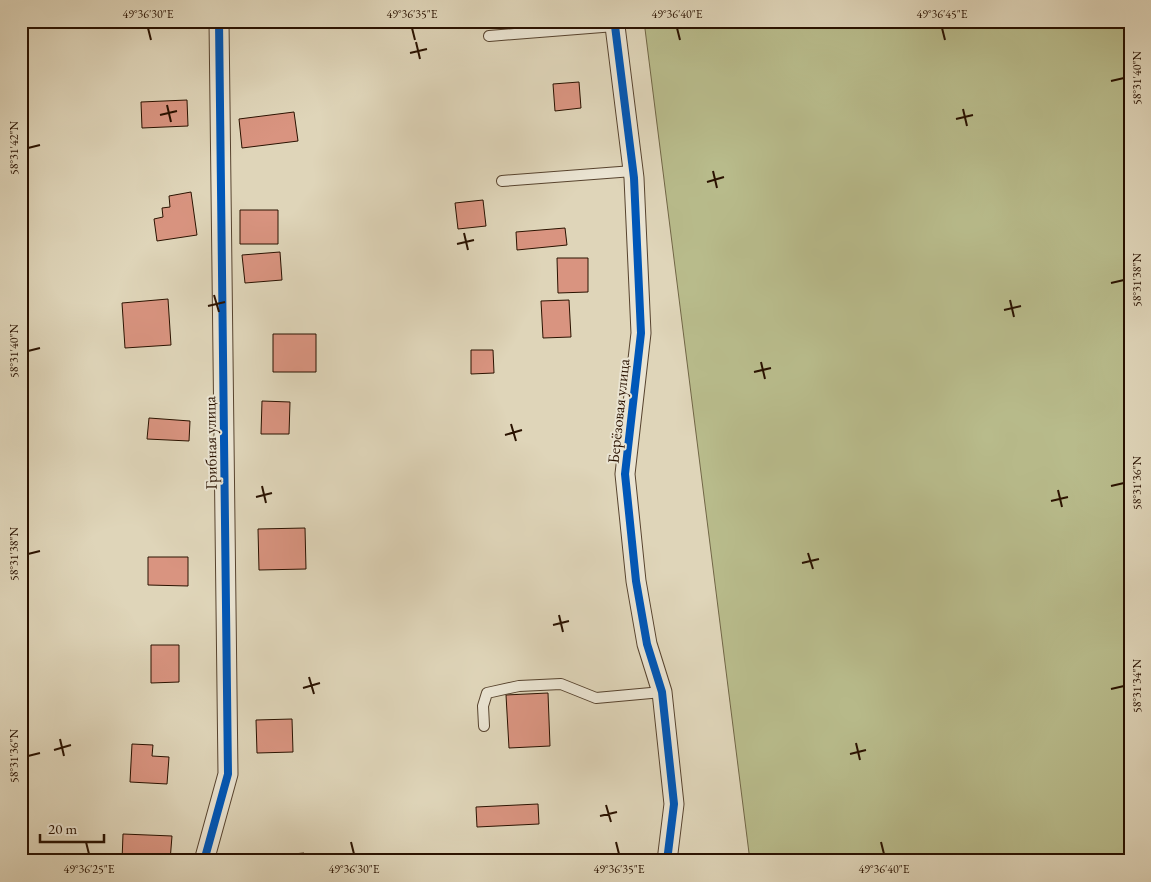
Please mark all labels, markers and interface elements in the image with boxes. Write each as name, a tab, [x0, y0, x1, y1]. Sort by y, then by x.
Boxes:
text: 49°36'30"E	[122, 6, 174, 22]
text: 49°36'35"E	[386, 6, 438, 22]
text: 49°36'40"E	[651, 6, 703, 22]
text: 49°36'45"E	[916, 6, 968, 22]
text: 58°31'40"N	[1129, 51, 1145, 105]
text: 58°31'42"N	[6, 121, 22, 175]
text: 58°31'38"N	[1129, 253, 1145, 307]
text: 58°31'40"N	[6, 324, 22, 378]
street label: Берёзовая улица	[603, 357, 634, 464]
street label: Грибная улица	[199, 395, 222, 490]
text: 58°31'36"N	[1129, 456, 1145, 510]
text: 58°31'38"N	[6, 527, 22, 581]
text: 58°31'34"N	[1129, 659, 1145, 713]
text: 58°31'36"N	[6, 729, 22, 783]
scale bar	[40, 812, 104, 844]
text: 20 m	[48, 819, 77, 838]
text: 49°36'25"E	[63, 861, 115, 877]
text: 49°36'30"E	[328, 861, 380, 877]
text: 49°36'35"E	[593, 861, 645, 877]
text: 49°36'40"E	[858, 861, 910, 877]

